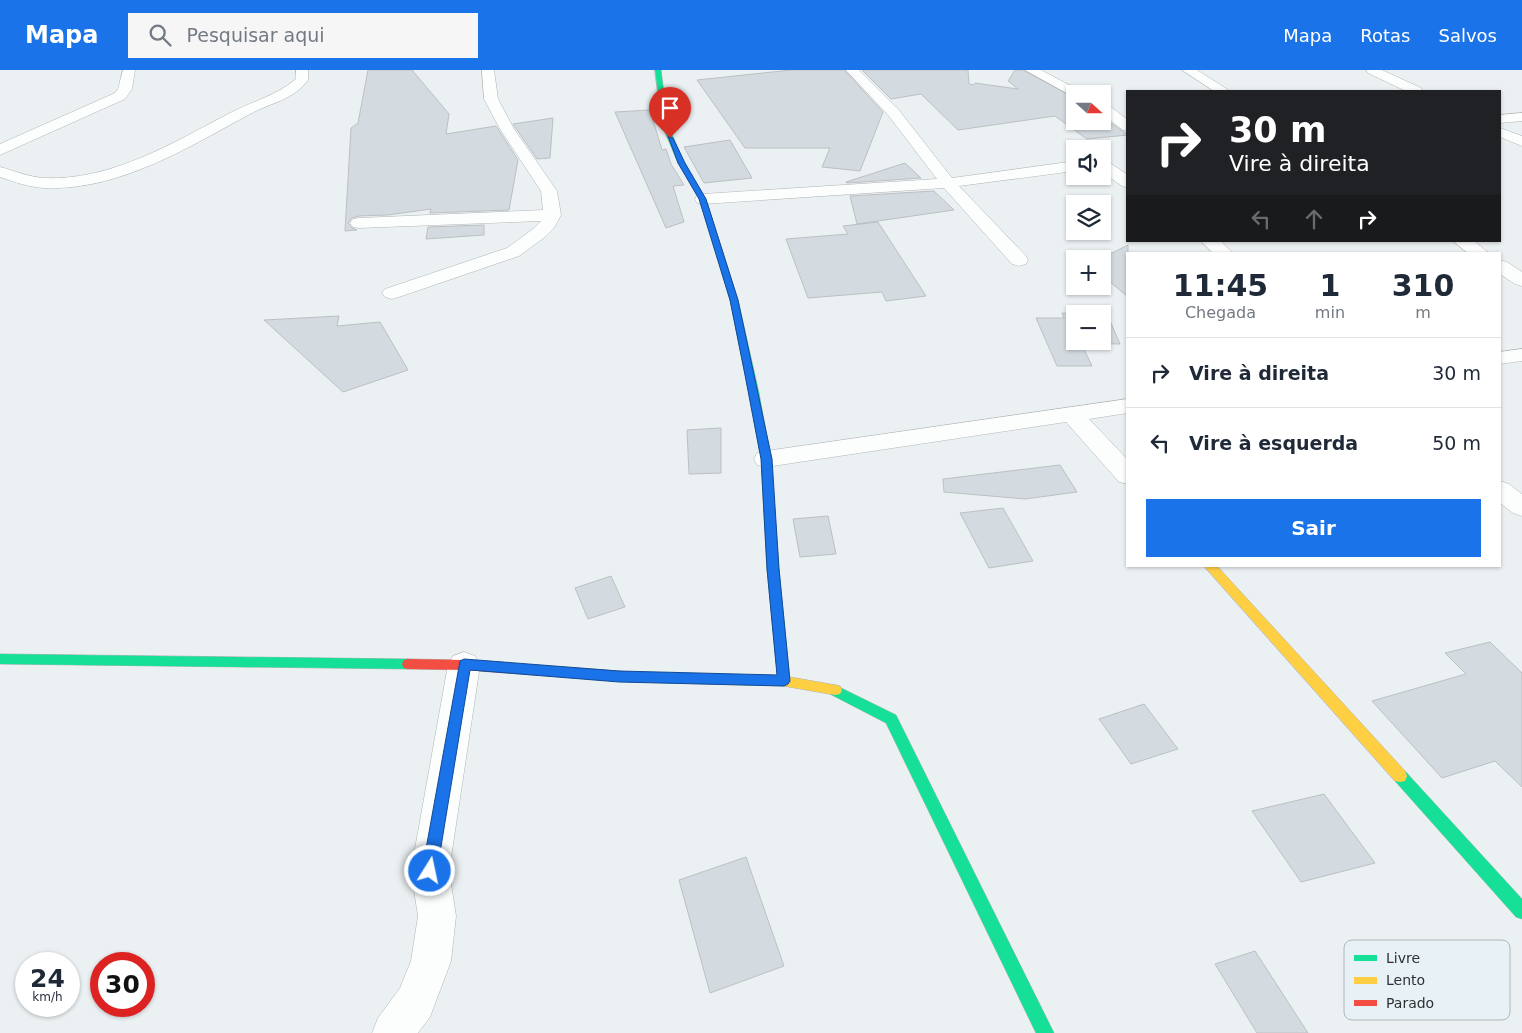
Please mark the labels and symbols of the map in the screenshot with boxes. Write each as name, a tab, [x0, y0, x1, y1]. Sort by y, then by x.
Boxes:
north arrow	[1066, 85, 1111, 130]
pin	[649, 87, 691, 138]
position arrow	[403, 844, 455, 896]
legend	[1344, 940, 1510, 1020]
text: Livre	[1386, 950, 1420, 966]
speed limit sign: 30	[90, 952, 155, 1017]
text: Lento	[1386, 972, 1425, 988]
text: Parado	[1386, 995, 1434, 1011]

